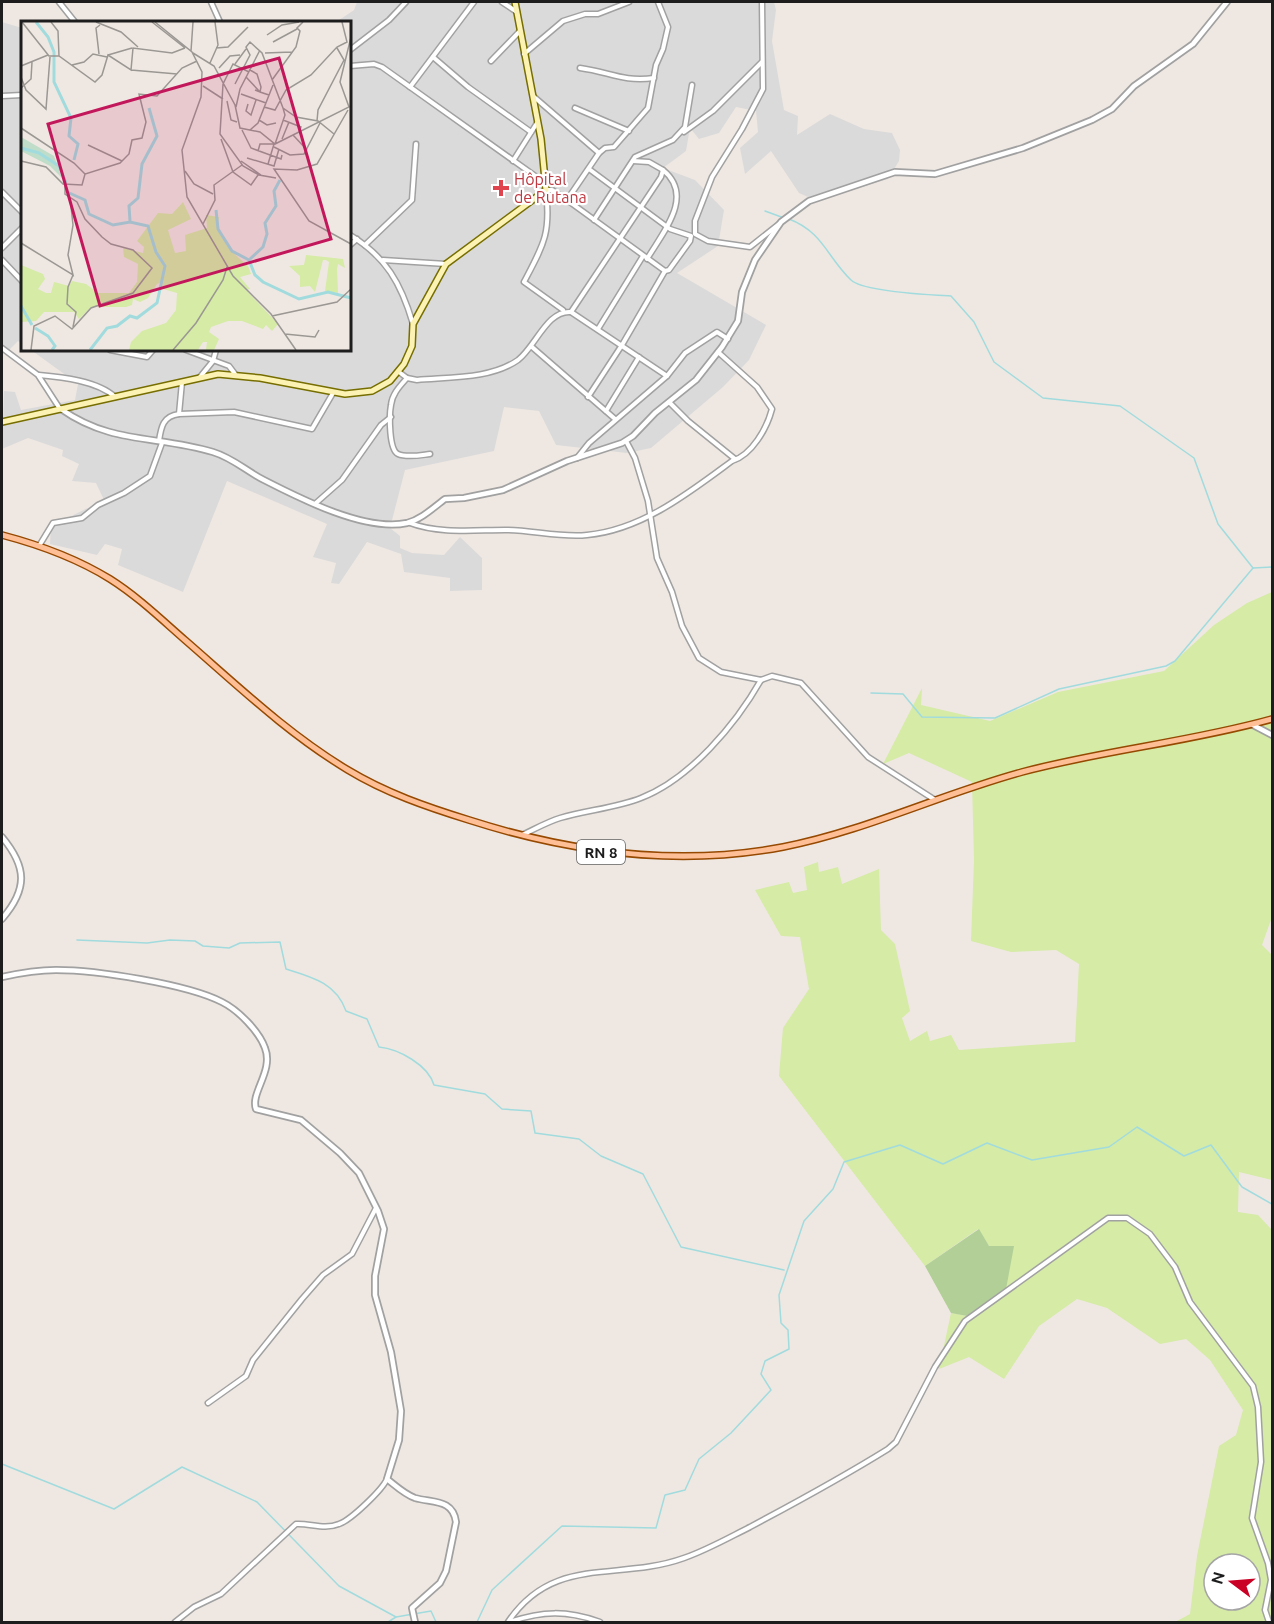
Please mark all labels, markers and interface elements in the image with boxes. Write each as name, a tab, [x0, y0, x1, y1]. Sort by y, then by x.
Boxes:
inset map	[21, 21, 351, 351]
place label: Hôpital de Rutana	[514, 170, 587, 206]
marker: Hôpital de Rutana	[492, 179, 510, 197]
road number: RN 8	[577, 840, 625, 864]
north arrow	[1202, 1552, 1262, 1612]
text: N	[1207, 1570, 1228, 1586]

